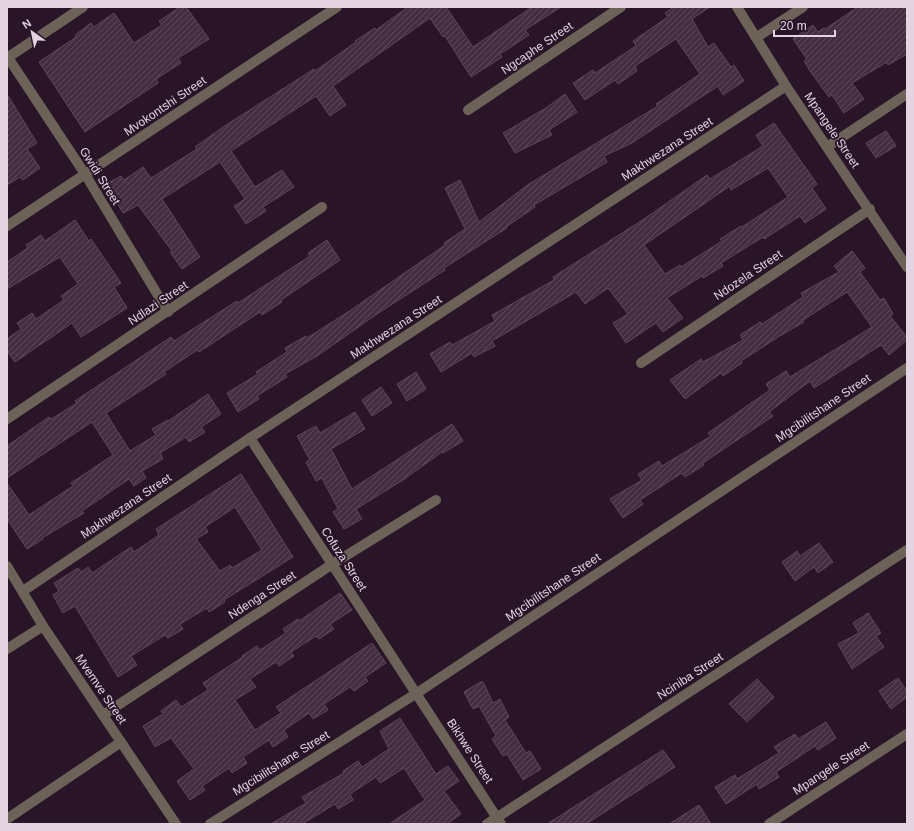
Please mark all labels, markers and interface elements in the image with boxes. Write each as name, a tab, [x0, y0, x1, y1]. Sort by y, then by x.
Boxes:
north arrow	[12, 12, 52, 52]
scale bar	[774, 12, 835, 38]
text: N	[20, 16, 33, 31]
street label: Ngcaphe Street	[499, 19, 576, 77]
text: 20 m	[780, 19, 807, 33]
street label: Mvokontshi Street	[121, 73, 209, 139]
street label: Mpangele Street	[802, 90, 863, 171]
street label: Makhwezana Street	[619, 114, 716, 184]
street label: Gwidi Street	[77, 145, 124, 208]
street label: Ndozela Street	[711, 247, 785, 303]
street label: Ndlazi Street	[126, 278, 191, 328]
street label: Makhwezana Street	[348, 292, 445, 362]
street label: Mgcibilitshane Street	[773, 371, 874, 445]
street label: Makhwezana Street	[78, 470, 174, 541]
street label: Cofuza Street	[318, 524, 370, 594]
street label: Mgcibilitshane Street	[503, 550, 604, 624]
street label: Ndenga Street	[226, 568, 299, 622]
street label: Nciniba Street	[655, 649, 726, 702]
street label: Mvemve Street	[73, 652, 130, 727]
street label: Bikhwe Street	[444, 716, 496, 786]
street label: Mgcibilitshane Street	[230, 727, 333, 798]
street label: Mpangele Street	[790, 738, 872, 798]

